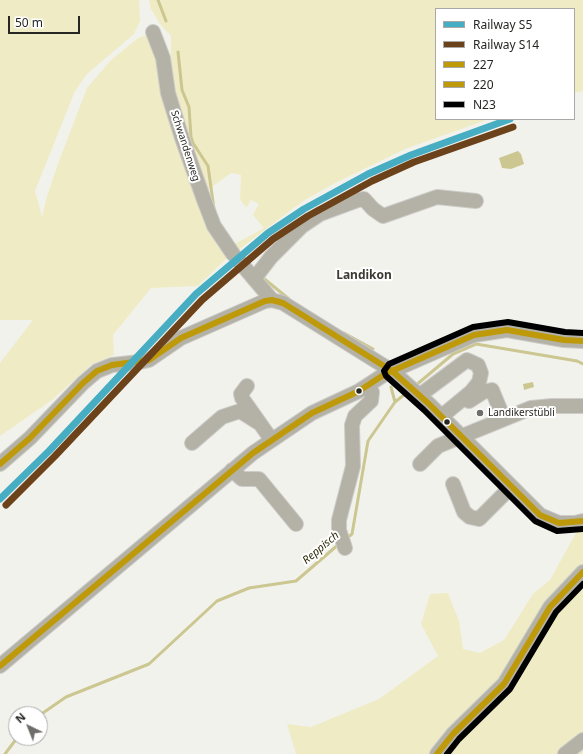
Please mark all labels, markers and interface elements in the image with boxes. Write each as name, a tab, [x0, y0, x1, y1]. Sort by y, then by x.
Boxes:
scale bar	[10, 8, 82, 34]
legend	[435, 8, 575, 120]
text: 50 m	[15, 14, 43, 31]
text: Railway S5	[473, 16, 532, 33]
text: Railway S14	[473, 36, 539, 53]
text: 227	[473, 56, 494, 73]
text: 220	[473, 76, 494, 93]
text: N23	[473, 96, 496, 113]
street label: Schwandenweg	[168, 109, 202, 183]
district label: Landikon	[336, 269, 392, 283]
unlabelled marker	[354, 386, 364, 396]
place label: Landikerstübli	[488, 407, 555, 419]
marker: Landikerstübli	[475, 408, 485, 418]
unlabelled marker	[442, 417, 452, 427]
water label: Reppisch	[300, 529, 342, 567]
north arrow	[8, 706, 48, 746]
text: N	[12, 709, 29, 726]

